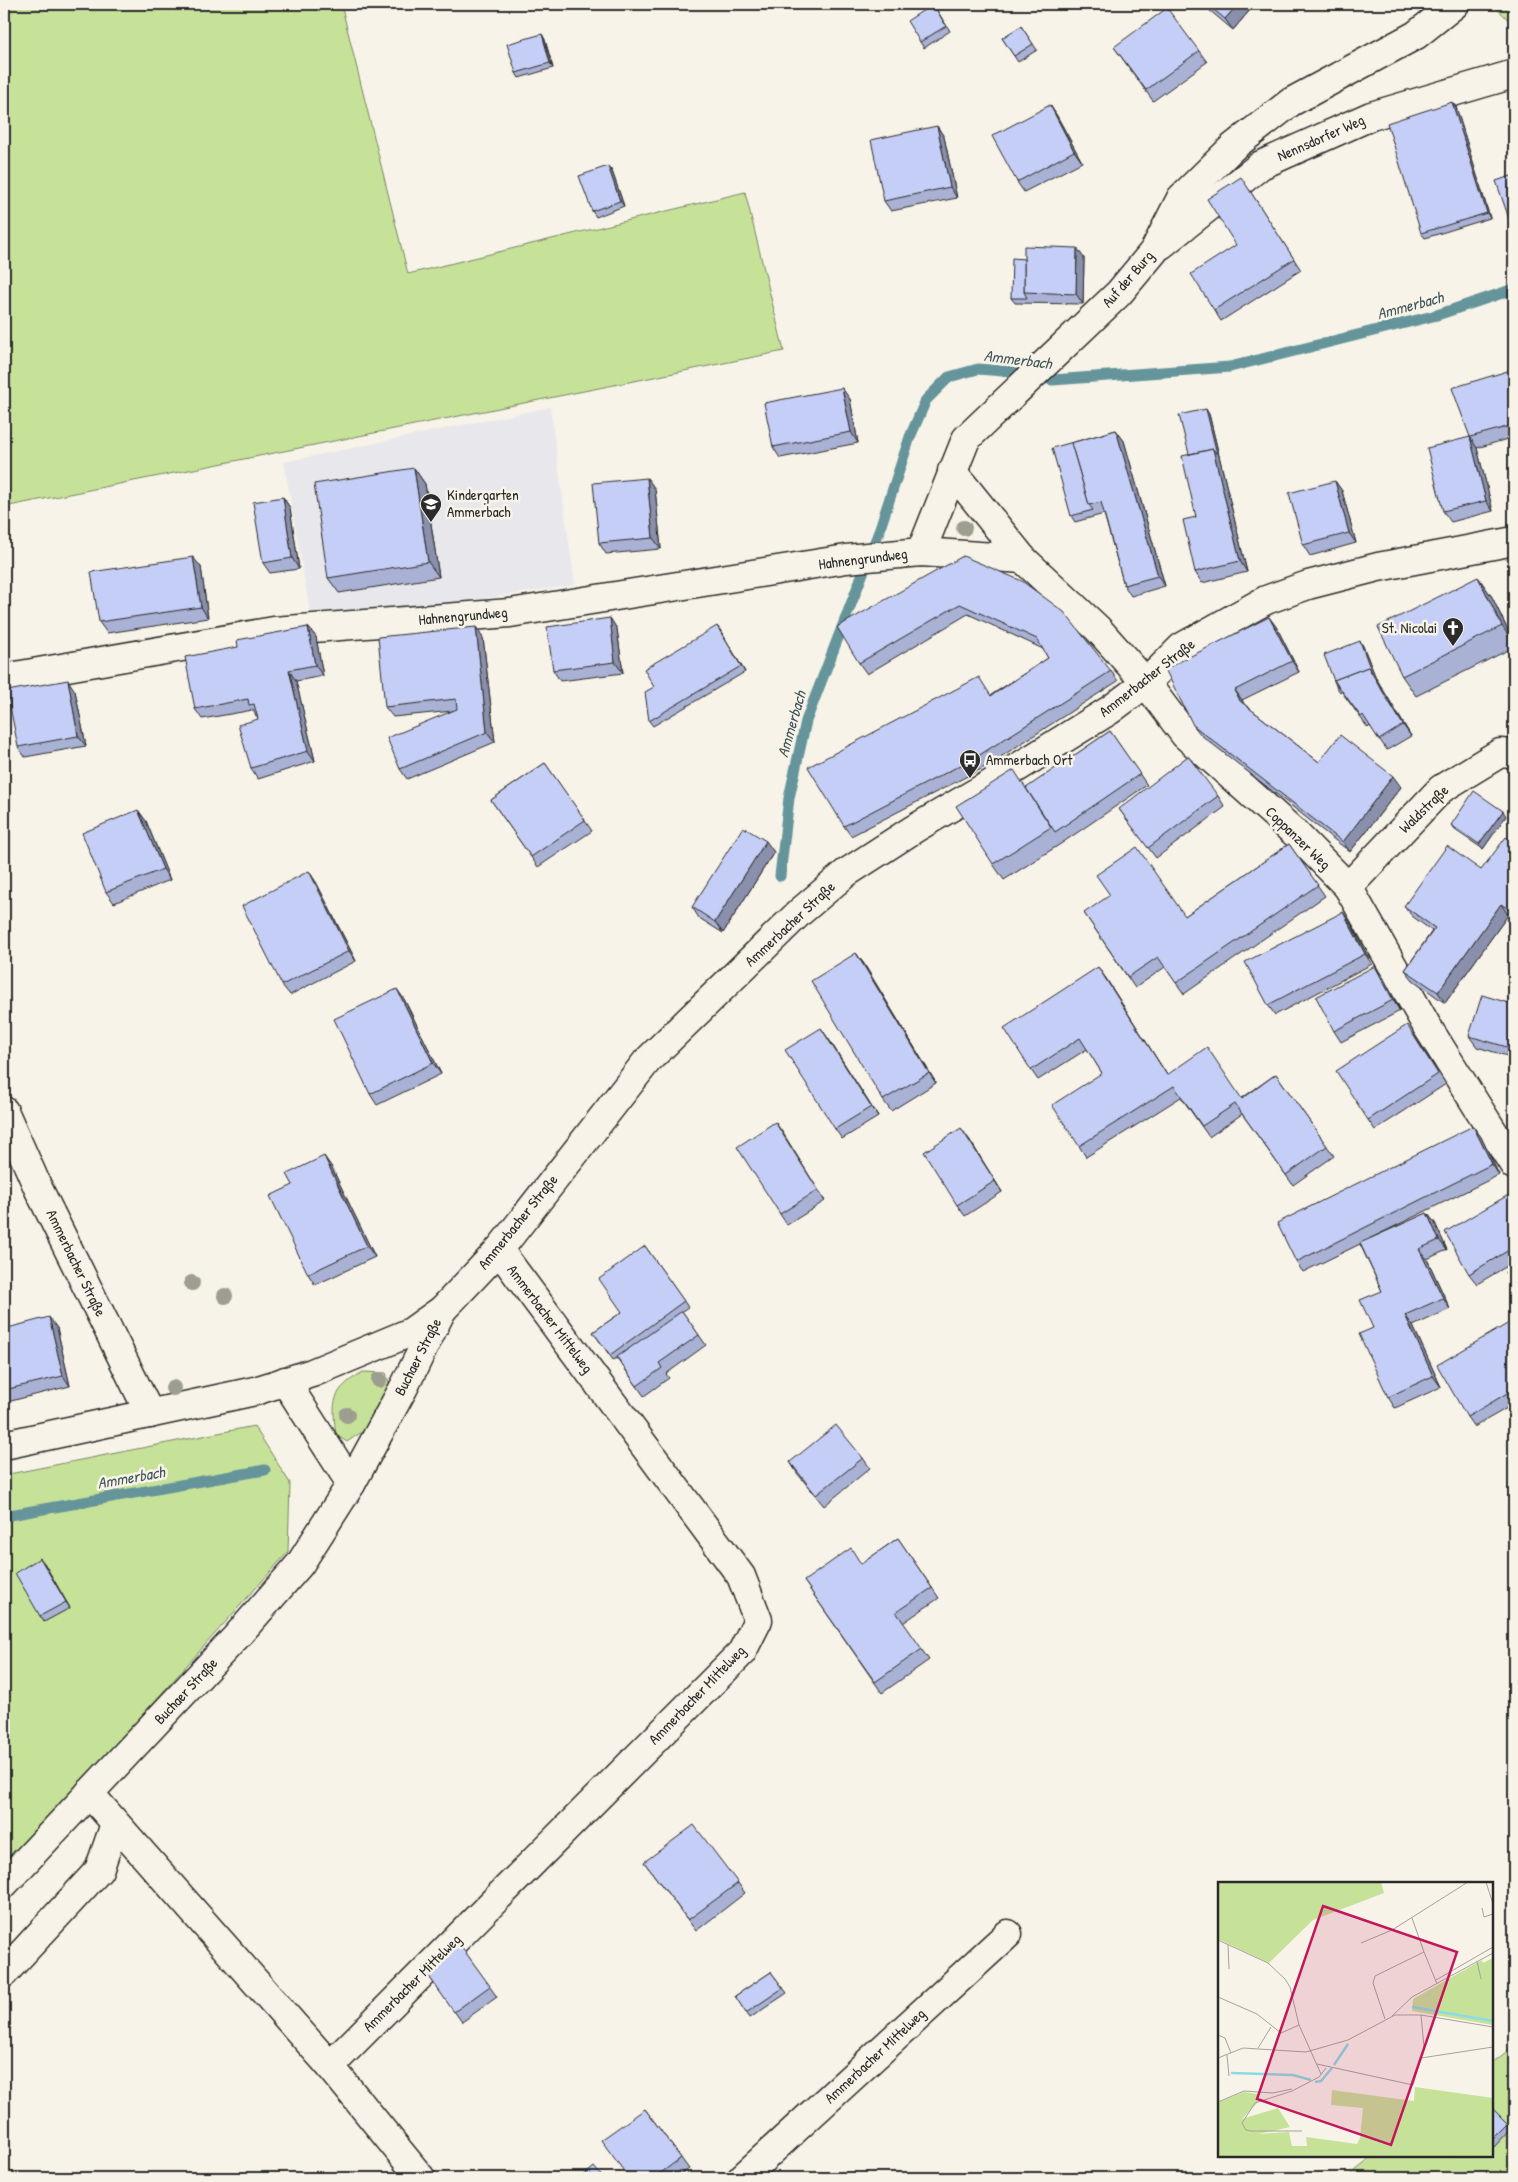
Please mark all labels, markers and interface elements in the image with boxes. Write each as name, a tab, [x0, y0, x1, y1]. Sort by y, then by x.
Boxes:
street label: Nennsdorfer Weg	[1274, 109, 1368, 166]
street label: Auf der Burg	[1097, 245, 1158, 312]
water label: Ammerbach	[1374, 285, 1447, 324]
water label: Ammerbach	[983, 344, 1054, 374]
place label: Kindergarten Ammerbach	[447, 484, 519, 522]
school or university icon: Kindergarten Ammerbach	[419, 492, 443, 523]
street label: Hahnengrundweg	[817, 543, 909, 574]
street label: Hahnengrundweg	[418, 601, 509, 630]
church icon: St. Nicolai	[1441, 616, 1465, 647]
place label: St. Nicolai	[1382, 617, 1437, 638]
street label: Ammerbacher Straße	[1094, 633, 1199, 722]
water label: Ammerbach	[771, 687, 811, 760]
bus stop icon: Ammerbach Ort	[958, 748, 982, 779]
place label: Ammerbach Ort	[986, 749, 1073, 770]
street label: Waldstraße	[1394, 780, 1453, 838]
street label: Coppanzer Weg	[1261, 801, 1336, 874]
street label: Ammerbacher Straße	[740, 876, 839, 971]
street label: Ammerbacher Straße	[473, 1170, 562, 1274]
street label: Ammerbacher Straße	[41, 1206, 111, 1320]
street label: Ammerbacher Mittelweg	[503, 1260, 598, 1378]
street label: Buchaer Straße	[389, 1314, 446, 1399]
water label: Ammerbach	[96, 1460, 168, 1494]
street label: Ammerbacher Mittelweg	[644, 1640, 750, 1749]
street label: Buchaer Straße	[149, 1653, 222, 1729]
inset map	[1218, 1882, 1493, 2157]
street label: Ammerbacher Mittelweg	[358, 1929, 466, 2036]
street label: Ammerbacher Mittelweg	[820, 2003, 930, 2108]

